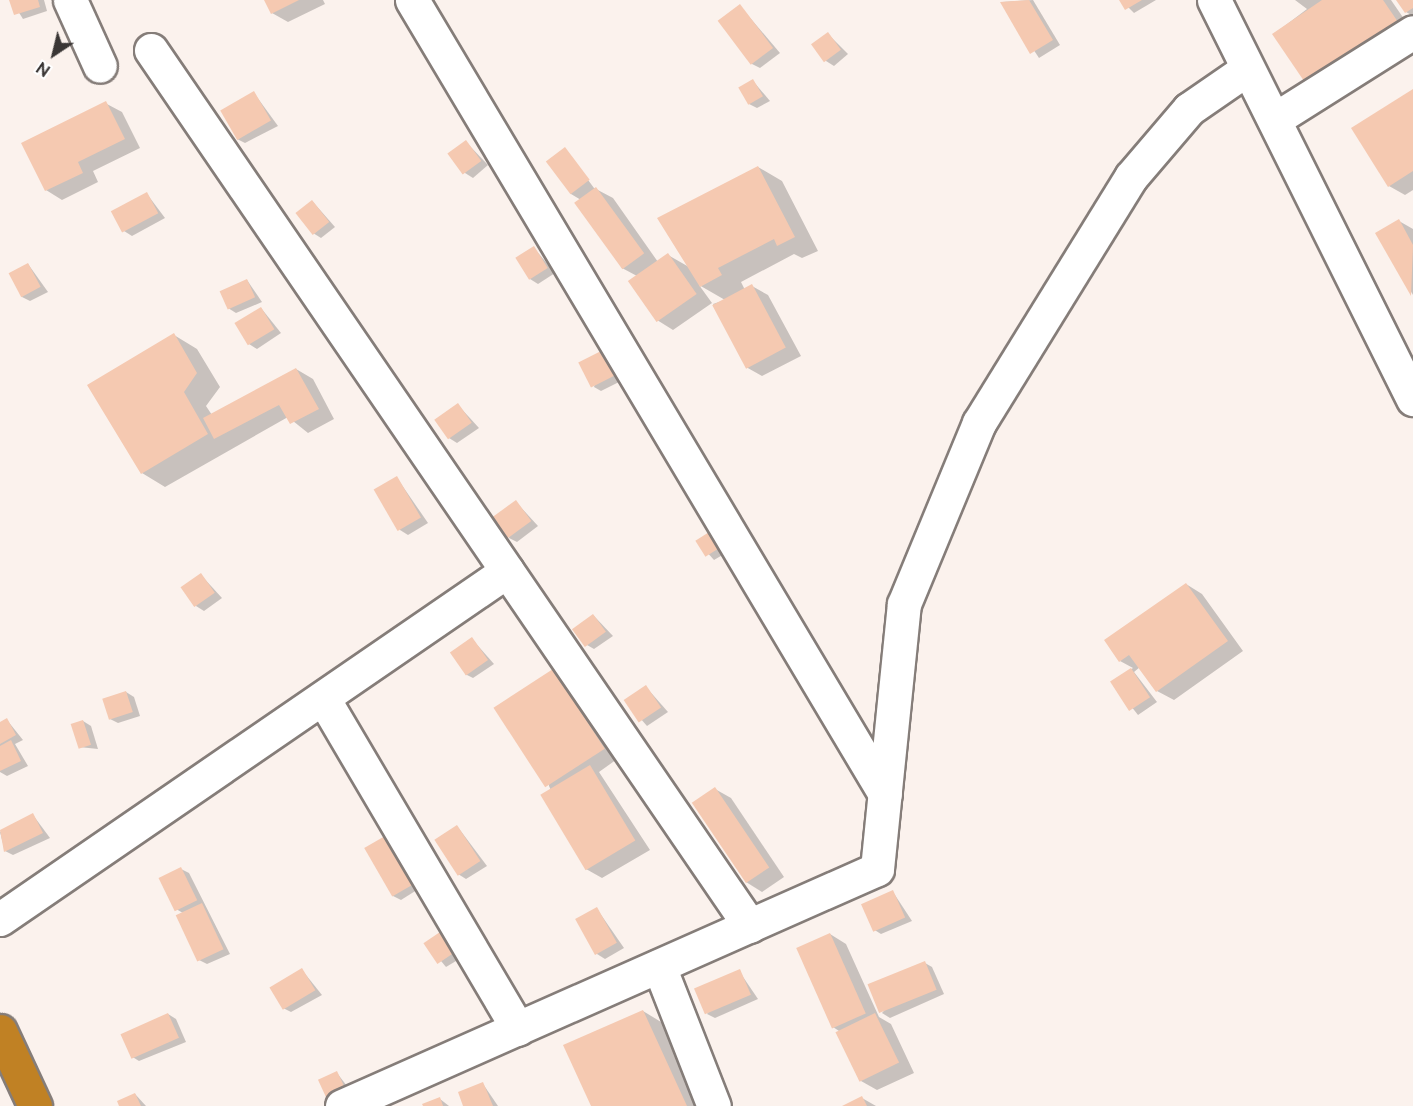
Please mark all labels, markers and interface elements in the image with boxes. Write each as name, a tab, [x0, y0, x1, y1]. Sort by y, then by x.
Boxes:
north arrow	[24, 24, 84, 84]
text: N	[33, 58, 54, 80]

